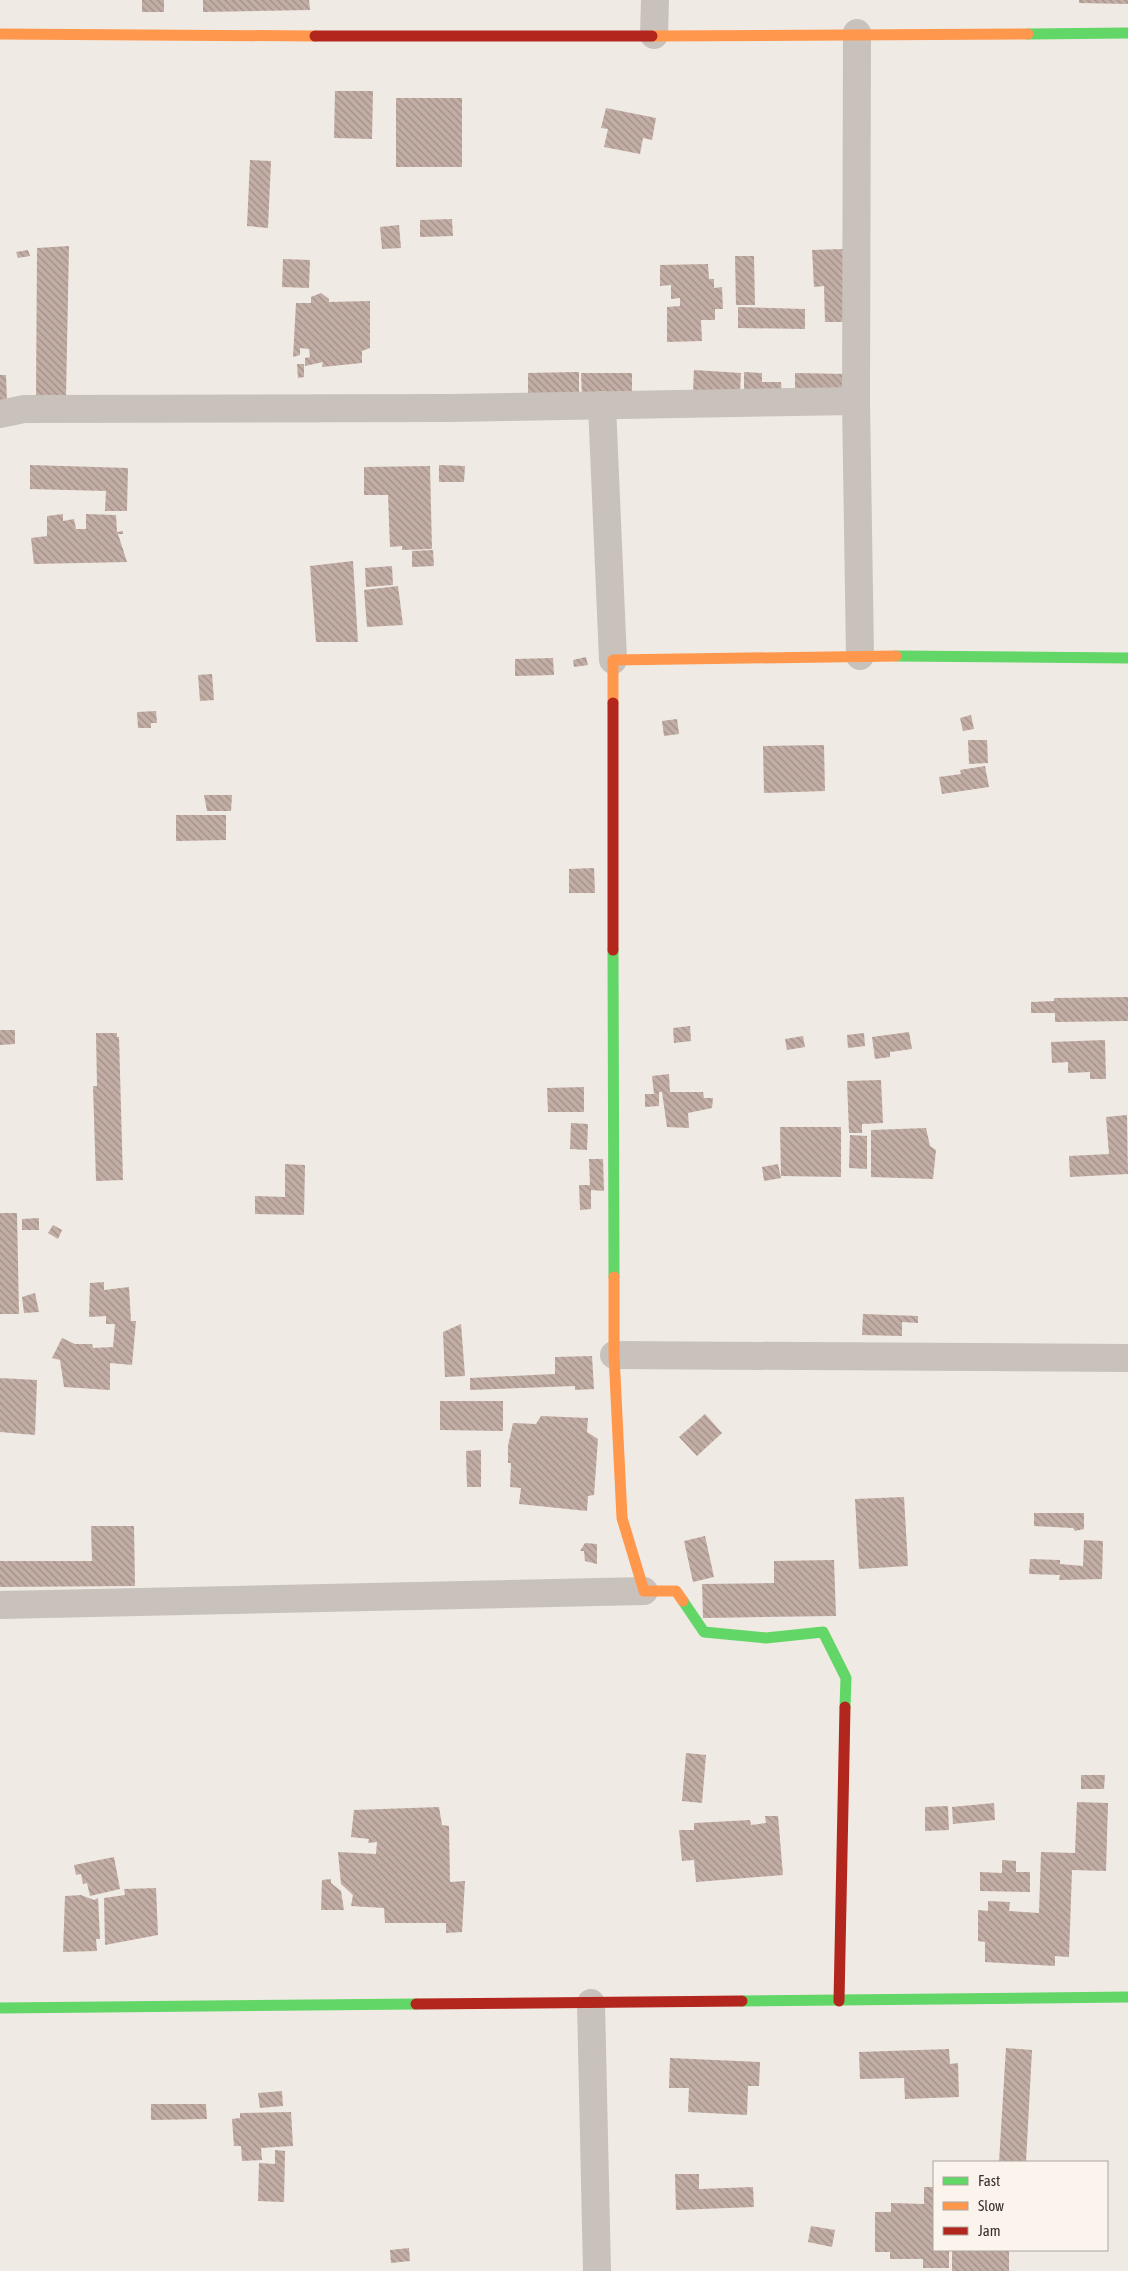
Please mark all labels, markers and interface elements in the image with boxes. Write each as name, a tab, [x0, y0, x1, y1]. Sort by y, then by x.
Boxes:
legend	[933, 2161, 1108, 2251]
text: Fast	[978, 2172, 1000, 2189]
text: Slow	[978, 2197, 1004, 2214]
text: Jam	[978, 2222, 1001, 2239]

